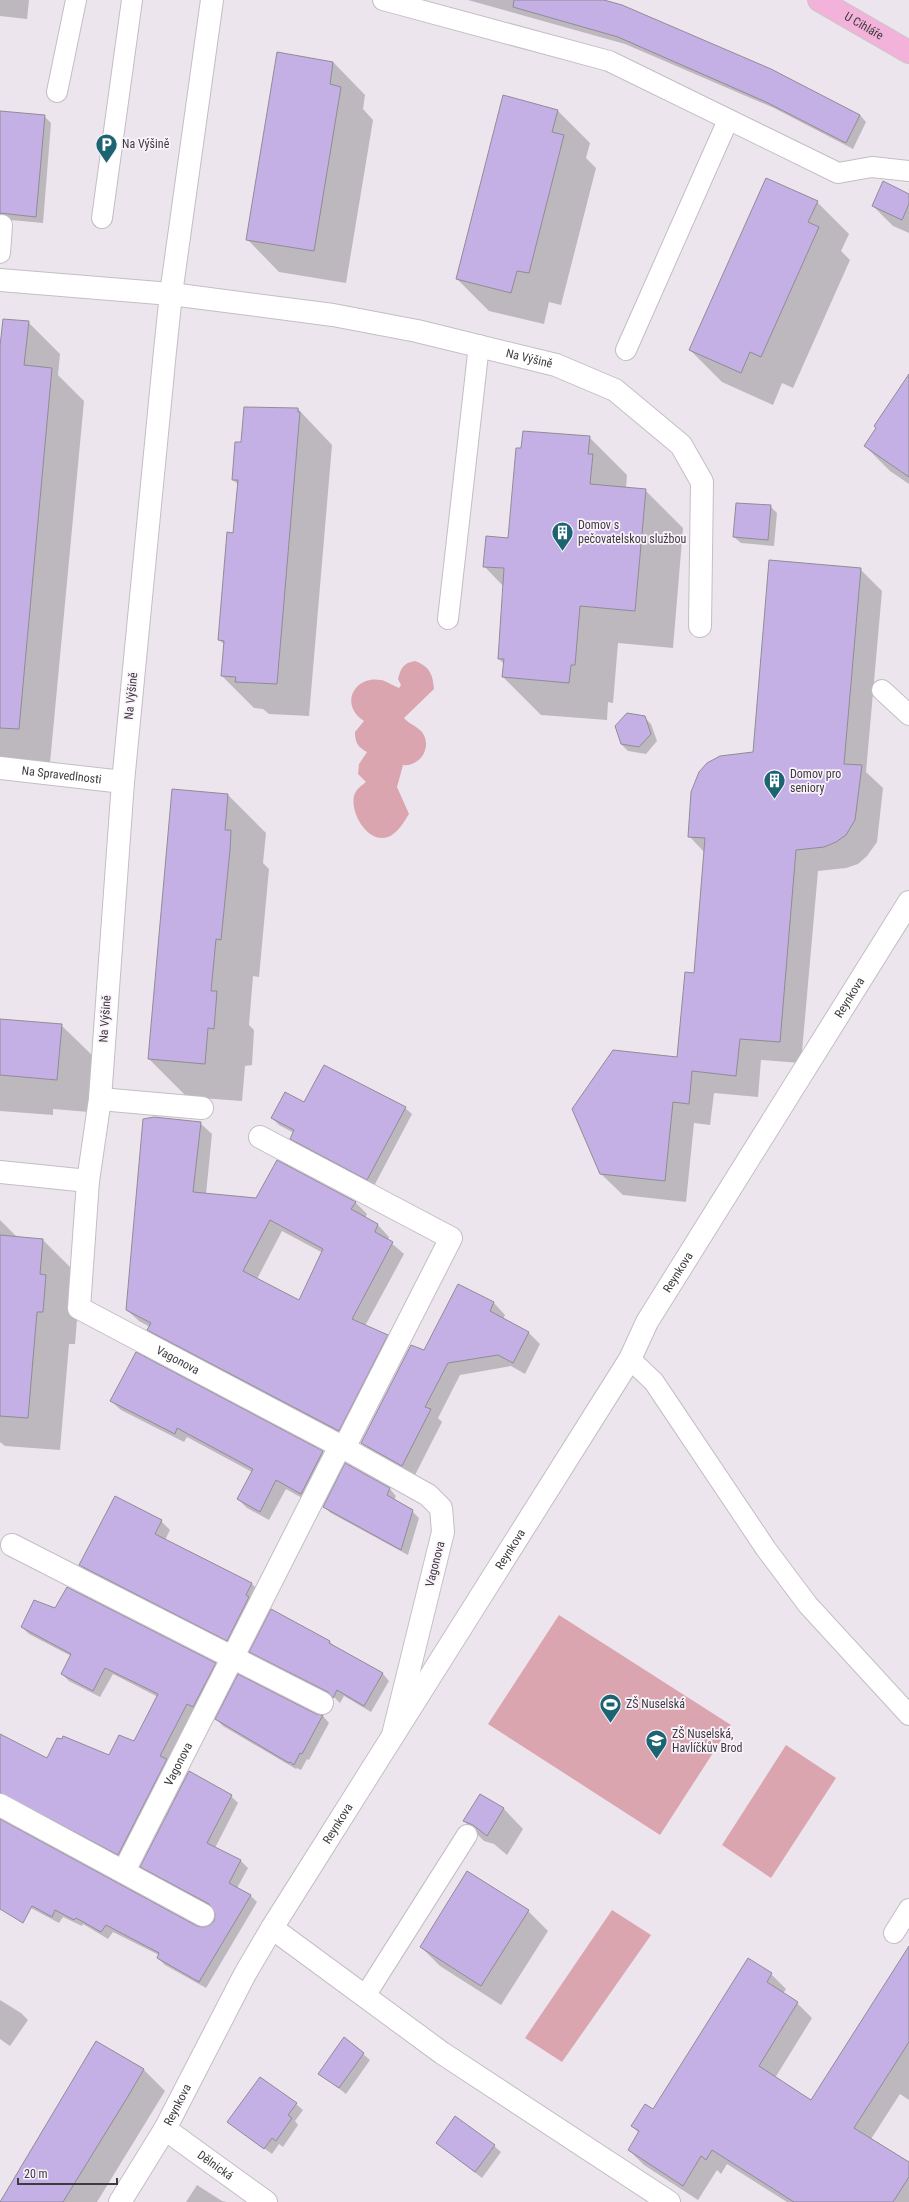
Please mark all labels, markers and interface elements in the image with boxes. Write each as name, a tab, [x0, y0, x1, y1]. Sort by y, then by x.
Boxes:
street label: U Cihláře	[842, 9, 886, 43]
parking icon: Na Výšině	[93, 131, 119, 164]
place label: Na Výšině	[122, 137, 170, 151]
street label: Na Výšině	[505, 346, 554, 371]
place label: Domov s pečovatelskou službou	[578, 518, 686, 546]
building icon: Domov s pečovatelskou službou	[549, 519, 575, 552]
street label: Na Výšině	[122, 671, 140, 720]
street label: Na Spravedlnosti	[21, 764, 102, 787]
place label: Domov pro seniory	[790, 767, 841, 795]
building icon: Domov pro seniory	[762, 768, 788, 801]
street label: Reynkova	[832, 974, 867, 1020]
street label: Na Výšině	[96, 995, 114, 1043]
street label: Reynkova	[660, 1249, 696, 1295]
street label: Vagonova	[154, 1343, 202, 1377]
street label: Reynkova	[492, 1526, 528, 1572]
street label: Vagonova	[423, 1539, 448, 1588]
sports icon: ZŠ Nuselská	[597, 1691, 623, 1724]
place label: ZŠ Nuselská	[626, 1696, 685, 1711]
place label: ZŠ Nuselská, Havlíčkův Brod	[672, 1726, 743, 1755]
school or university icon: ZŠ Nuselská, Havlíčkův Brod	[644, 1728, 670, 1761]
street label: Vagonova	[162, 1740, 195, 1788]
street label: Reynkova	[320, 1801, 356, 1846]
street label: Reynkova	[161, 2081, 194, 2128]
street label: Dělnická	[195, 2148, 236, 2183]
scale bar	[18, 2160, 117, 2186]
text: 20 m	[24, 2167, 48, 2181]

